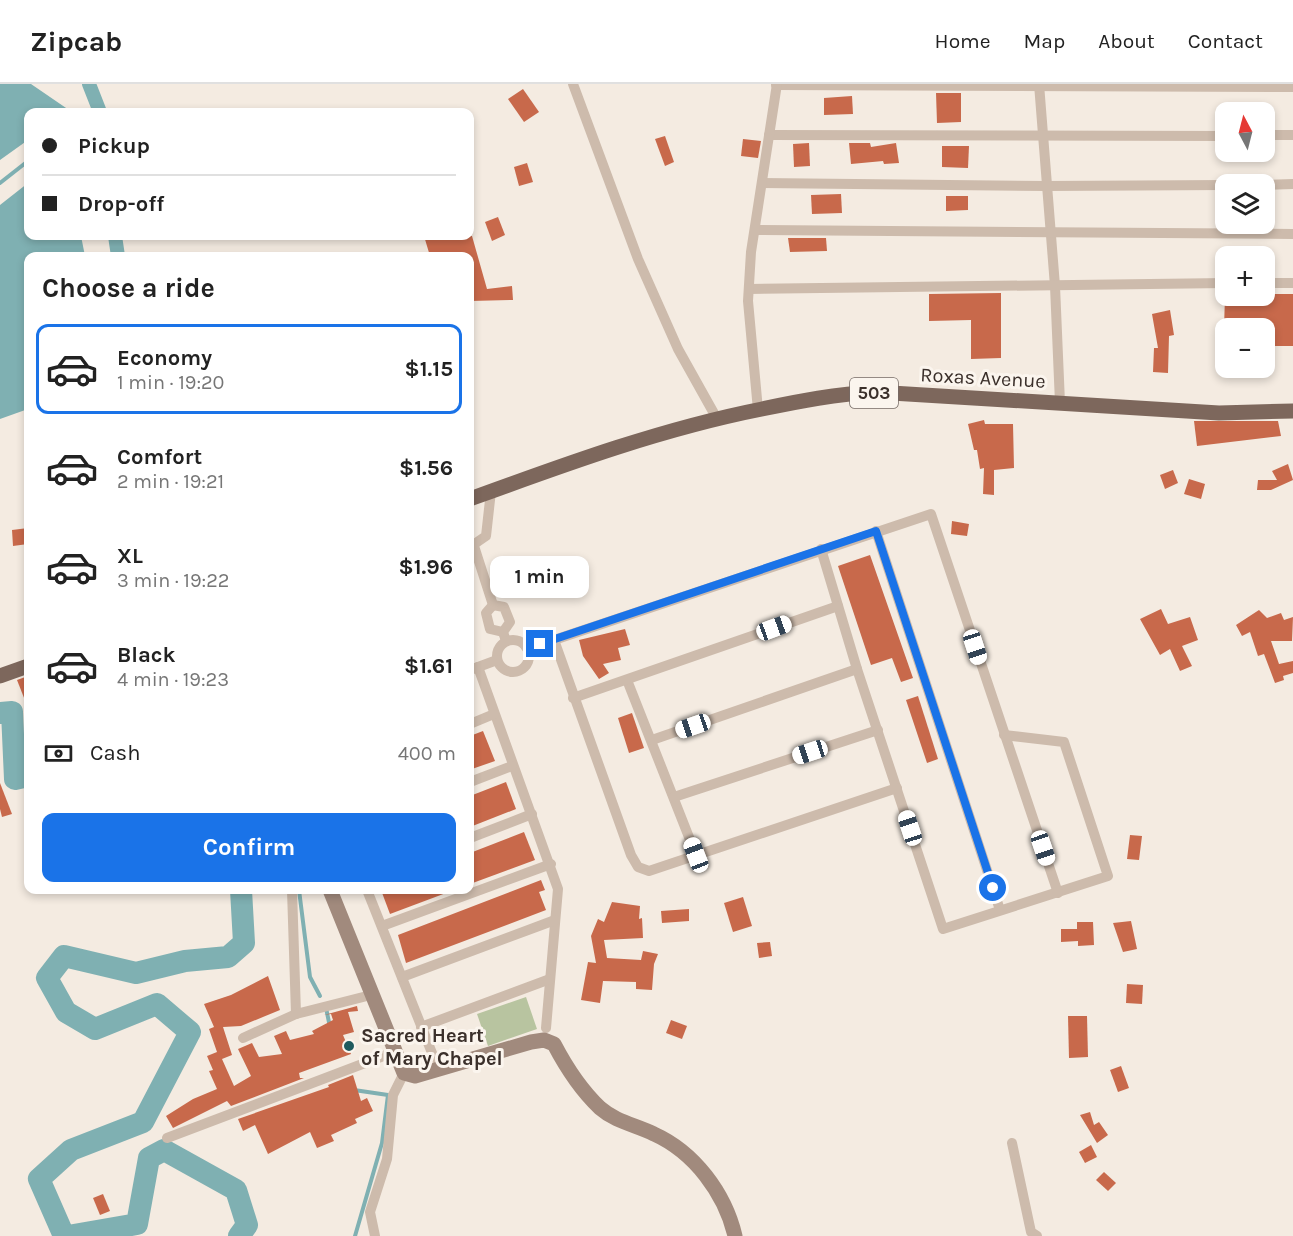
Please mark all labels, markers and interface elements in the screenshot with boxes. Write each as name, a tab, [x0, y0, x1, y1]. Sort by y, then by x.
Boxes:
text: Zipcab	[30, 25, 122, 58]
text: Home	[935, 29, 991, 53]
text: Map	[1024, 29, 1065, 53]
text: About	[1098, 29, 1155, 53]
text: Contact	[1188, 29, 1263, 53]
north arrow	[1215, 102, 1275, 162]
map controls	[1215, 102, 1275, 378]
text: Pickup	[78, 133, 150, 159]
button: layers	[1215, 174, 1275, 234]
text: Drop-off	[78, 191, 164, 217]
button: +	[1215, 246, 1275, 306]
text: Choose a ride	[42, 272, 215, 304]
button: −	[1215, 318, 1275, 378]
icon: car	[45, 342, 99, 396]
text: Economy	[117, 345, 212, 371]
text: $1.15	[405, 356, 453, 382]
street label: Roxas Avenue	[920, 363, 1046, 393]
text: 1 min · 19:20	[117, 371, 224, 394]
road number: 503	[850, 378, 898, 408]
icon: car	[45, 441, 99, 495]
text: Comfort	[117, 444, 202, 470]
text: $1.56	[399, 455, 453, 481]
text: 2 min · 19:21	[117, 470, 224, 493]
icon: car	[45, 540, 99, 594]
text: XL	[117, 543, 143, 569]
text: $1.96	[398, 554, 453, 580]
callout: 1 min	[490, 557, 590, 599]
text: 1 min	[514, 565, 565, 588]
text: 3 min · 19:22	[117, 569, 229, 592]
car	[754, 613, 794, 643]
car	[961, 627, 989, 667]
route end	[526, 630, 553, 657]
icon: car	[45, 639, 99, 693]
text: Black	[117, 642, 176, 668]
text: $1.61	[404, 653, 453, 679]
text: 4 min · 19:23	[117, 668, 229, 691]
car	[673, 712, 713, 740]
icon: cash	[42, 737, 75, 770]
car	[790, 738, 830, 766]
text: Cash	[90, 740, 140, 766]
text: 400 m	[398, 742, 456, 765]
car	[896, 808, 924, 848]
button: Confirm	[42, 813, 456, 882]
car	[1029, 828, 1057, 868]
car	[681, 835, 711, 875]
route start	[979, 874, 1006, 901]
place label: Sacred Heart of Mary Chapel	[361, 1024, 503, 1070]
marker: Sacred Heart of Mary Chapel	[342, 1039, 356, 1053]

